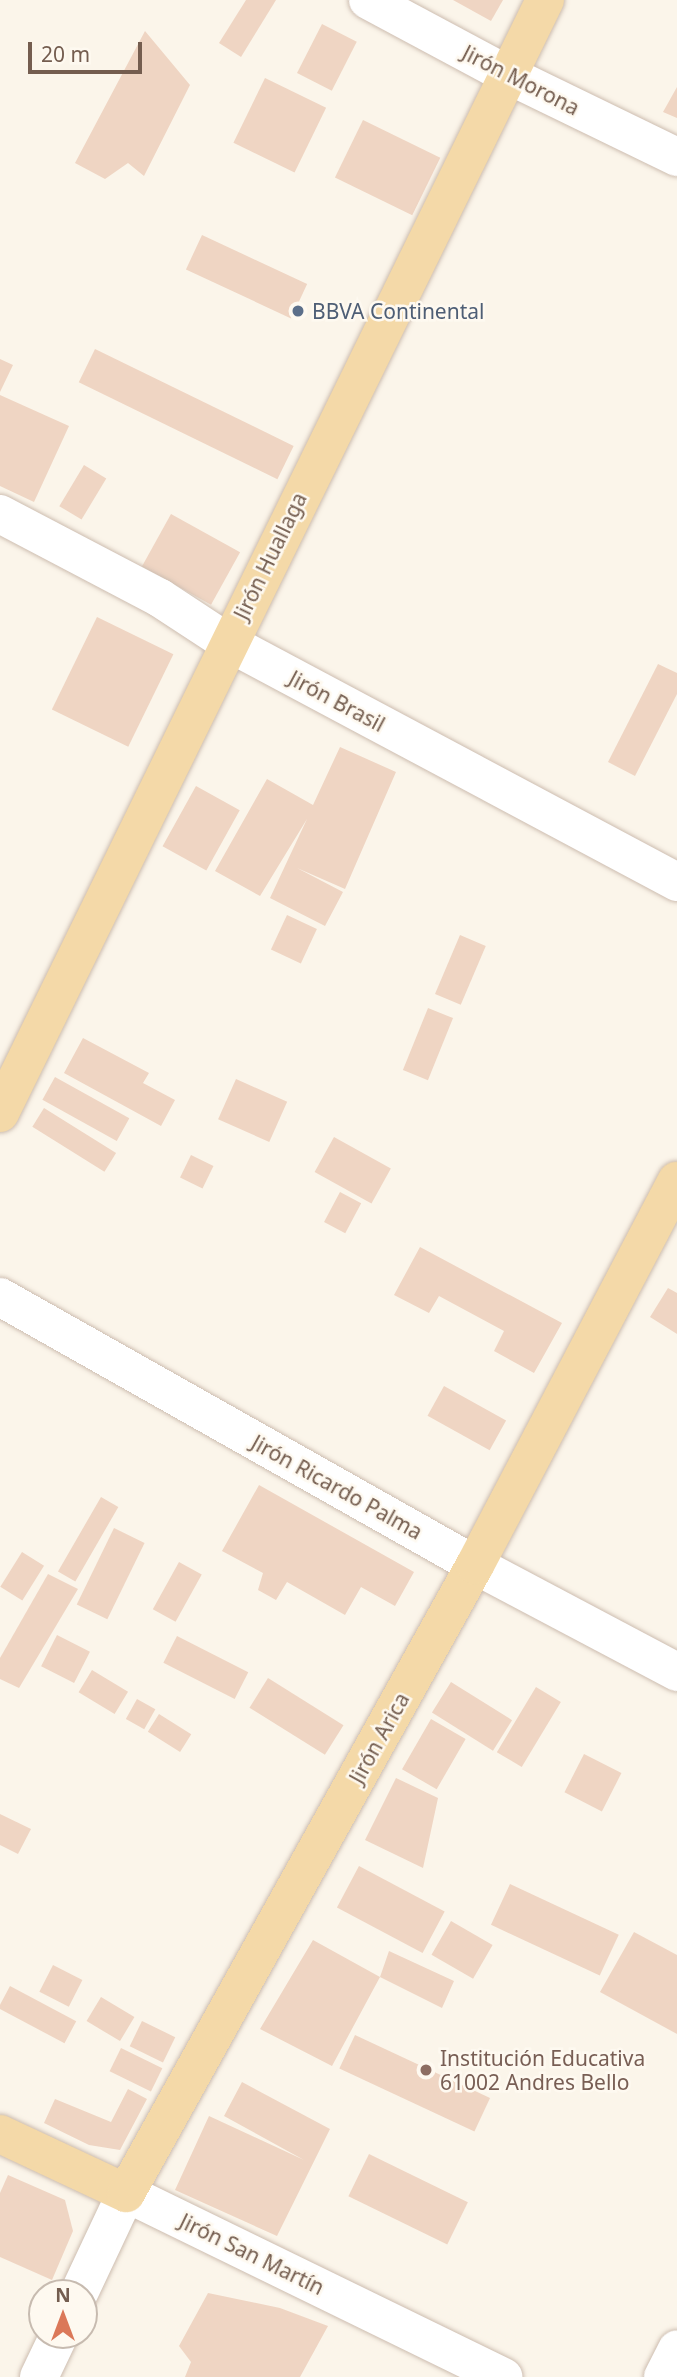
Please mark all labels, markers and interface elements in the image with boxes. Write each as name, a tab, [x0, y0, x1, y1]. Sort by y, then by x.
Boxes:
scale bar	[32, 28, 145, 72]
text: 20 m	[41, 40, 90, 68]
street label: Jirón Morona	[458, 40, 584, 120]
place label: BBVA Continental	[312, 298, 484, 324]
marker: BBVA Continental	[290, 303, 306, 319]
street label: Jirón Huallaga	[228, 488, 312, 624]
street label: Jirón Brasil	[285, 665, 389, 737]
street label: Jirón Ricardo Palma	[247, 1430, 427, 1544]
street label: Jirón Arica	[344, 1688, 414, 1788]
place label: Institución Educativa 61002 Andres Bello	[440, 2045, 645, 2095]
marker: Institución Educativa 61002 Andres Bello	[418, 2062, 434, 2078]
street label: Jirón San Martín	[176, 2208, 328, 2300]
north arrow	[28, 2279, 98, 2349]
text: N	[55, 2282, 71, 2308]

